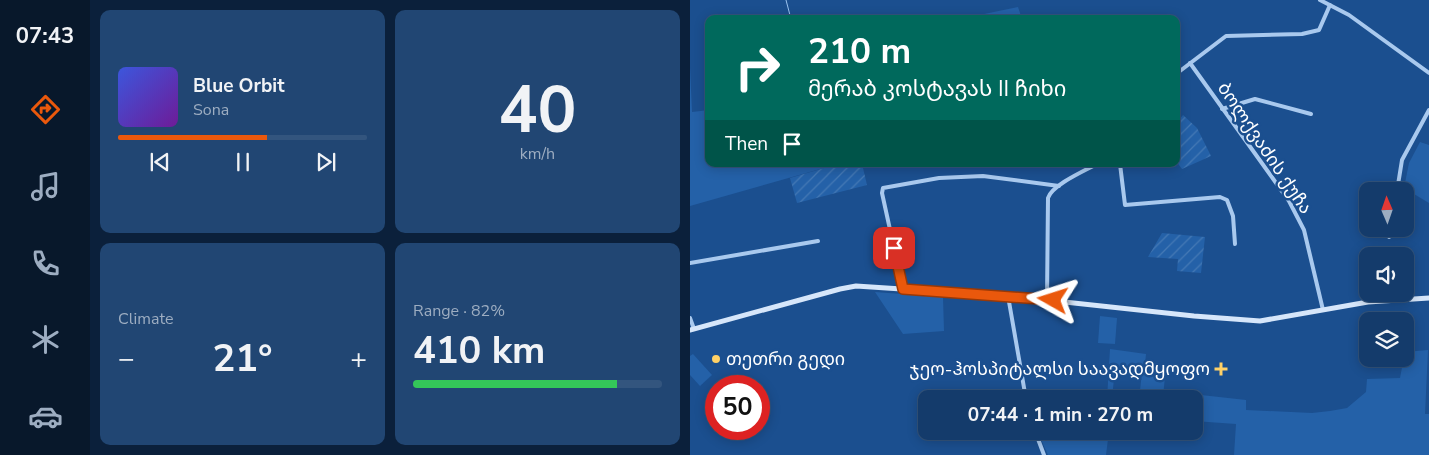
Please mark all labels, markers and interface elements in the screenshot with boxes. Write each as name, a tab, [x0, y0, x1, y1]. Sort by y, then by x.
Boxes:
text: 07:43	[16, 21, 74, 51]
text: 210 m	[808, 28, 911, 75]
icon: right	[725, 35, 790, 100]
text: 40	[498, 66, 577, 155]
text: Blue Orbit	[193, 73, 284, 99]
text: მერაბ კოსტავას II ჩიხი	[808, 74, 1066, 104]
street label: ბოლქვაძის ქუჩა	[1212, 77, 1318, 219]
icon: directions	[28, 92, 63, 127]
text: Sona	[193, 99, 229, 121]
icon: arrive	[778, 130, 806, 158]
text: Then	[725, 131, 768, 157]
text: km/h	[520, 143, 555, 165]
icon: previous	[146, 148, 174, 176]
icon: pause	[229, 148, 257, 176]
icon: next	[312, 148, 340, 176]
icon: music	[28, 169, 63, 204]
north arrow	[1359, 182, 1414, 238]
map controls	[1359, 182, 1414, 367]
pin	[873, 227, 915, 269]
icon: arrive	[880, 234, 908, 262]
icon: phone	[28, 246, 63, 281]
button: sound	[1359, 247, 1414, 302]
position arrow	[1026, 273, 1078, 325]
text: Range · 82%	[413, 300, 505, 322]
text: Climate	[118, 308, 173, 330]
button: layers	[1359, 312, 1414, 367]
icon: climate	[28, 322, 63, 357]
text: 410 km	[413, 325, 545, 376]
text: 21°	[212, 333, 273, 384]
text: −	[118, 340, 135, 378]
text: +	[350, 340, 367, 378]
place label: თეთრი გედი	[726, 347, 845, 371]
marker: თეთრი გედი	[710, 353, 722, 365]
place label: ჯეო-ჰოსპიტალსი საავადმყოფო	[909, 357, 1210, 381]
marker: ჯეო-ჰოსპიტალსი საავადმყოფო	[1214, 362, 1228, 376]
speed limit sign: 50	[705, 375, 770, 440]
icon: car	[28, 399, 63, 434]
text: 07:44 · 1 min · 270 m	[968, 402, 1153, 428]

